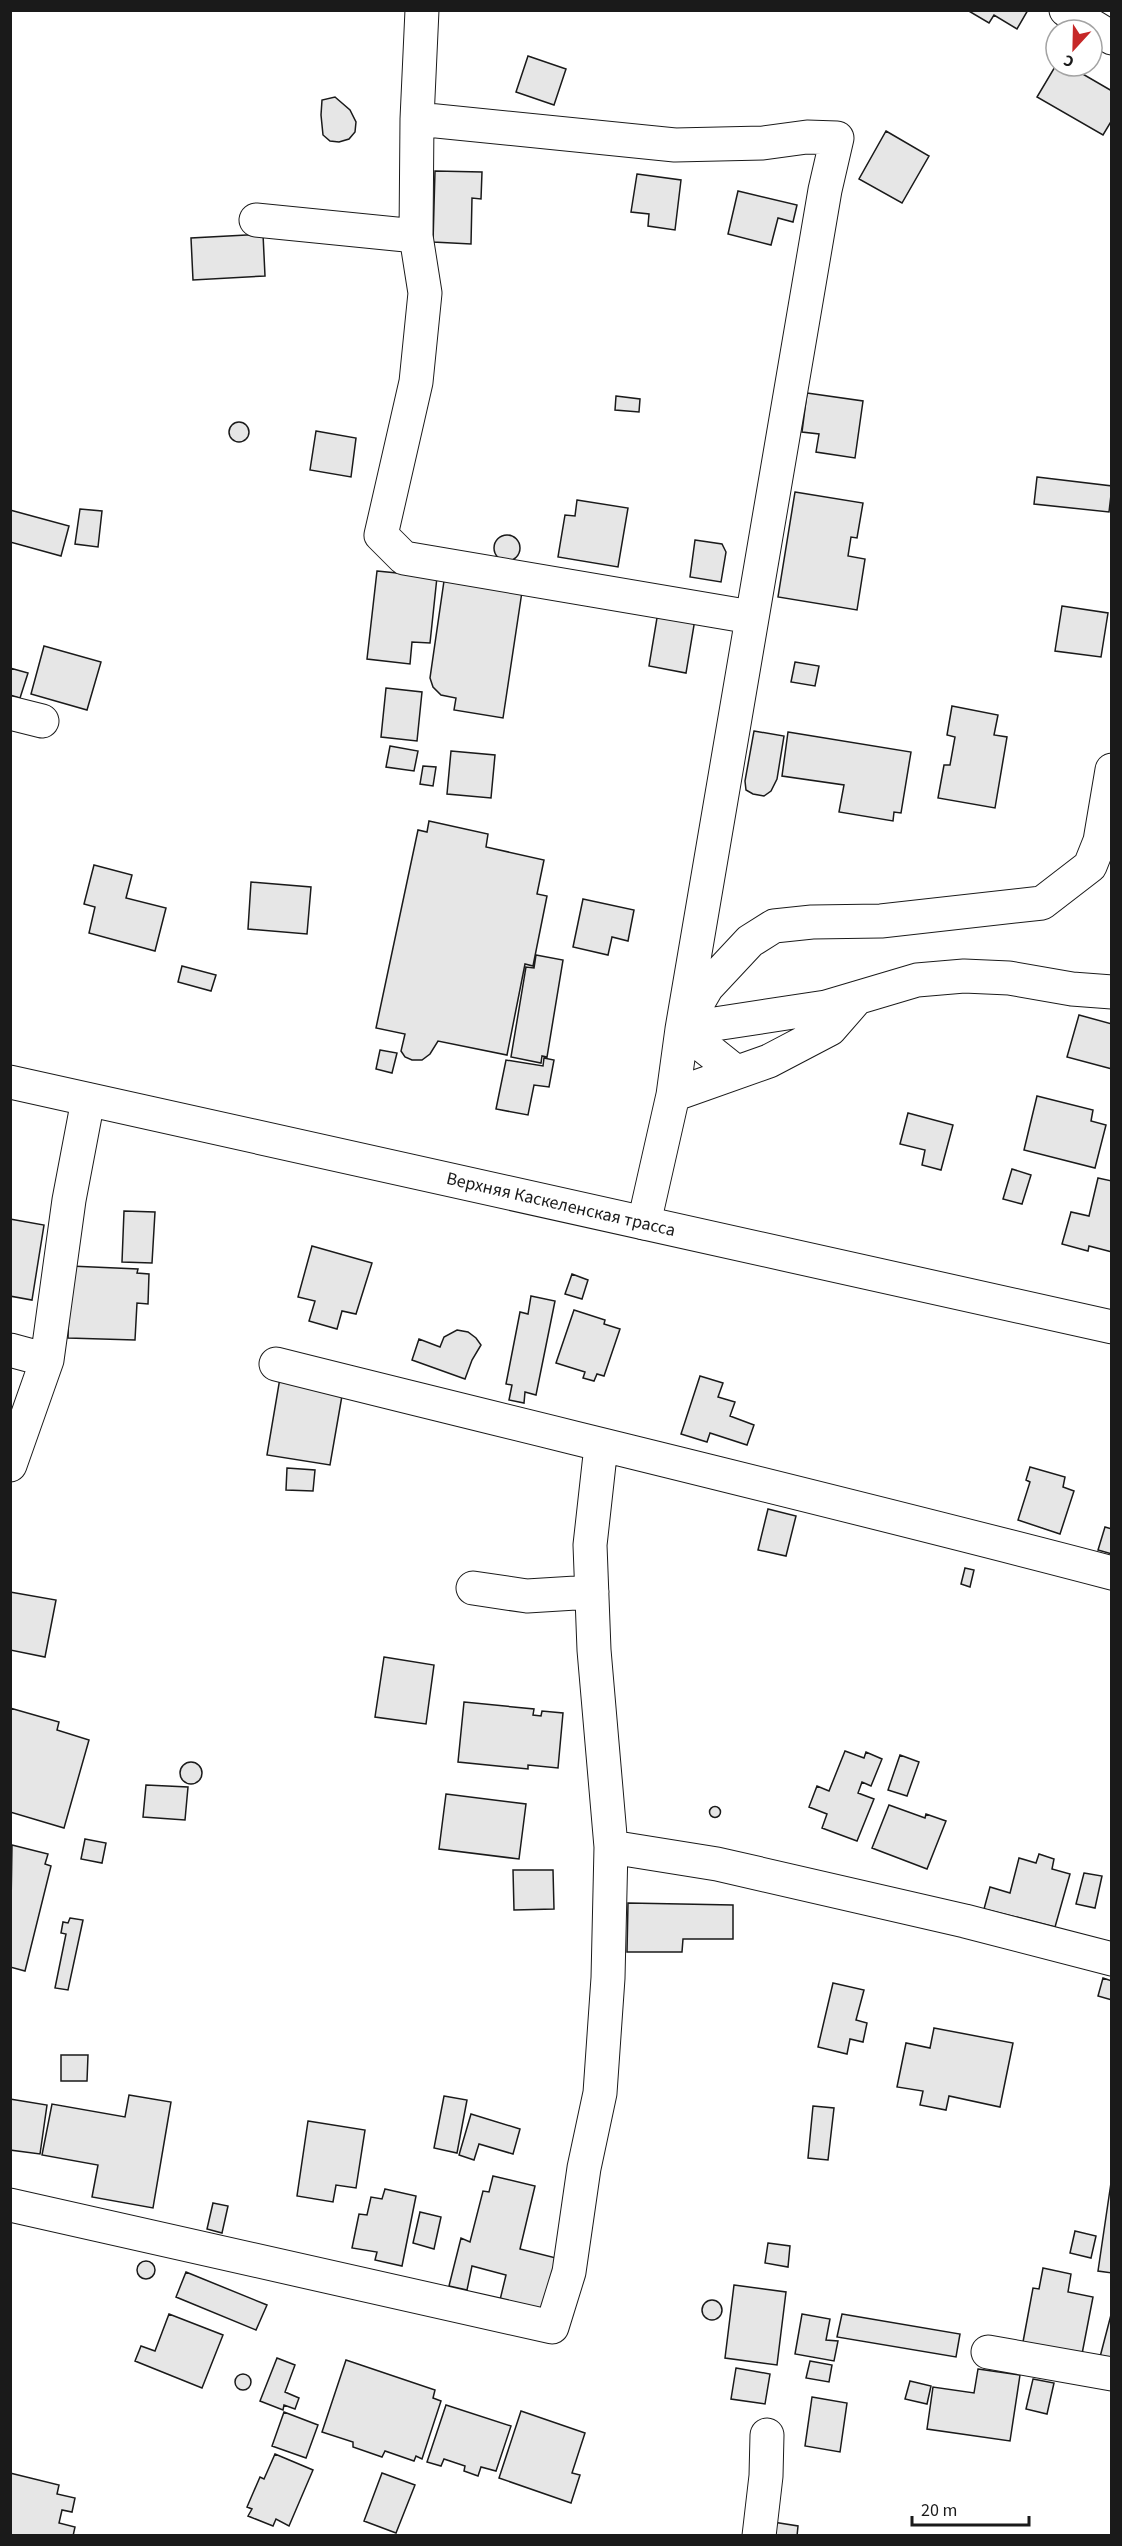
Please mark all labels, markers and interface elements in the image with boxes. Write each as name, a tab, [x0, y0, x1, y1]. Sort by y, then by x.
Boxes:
north arrow	[1044, 18, 1104, 78]
text: С	[1060, 49, 1077, 73]
street label: Верхняя Каскеленская трасса	[444, 1166, 678, 1243]
scale bar	[912, 2489, 1029, 2527]
text: 20 m	[921, 2498, 957, 2523]

